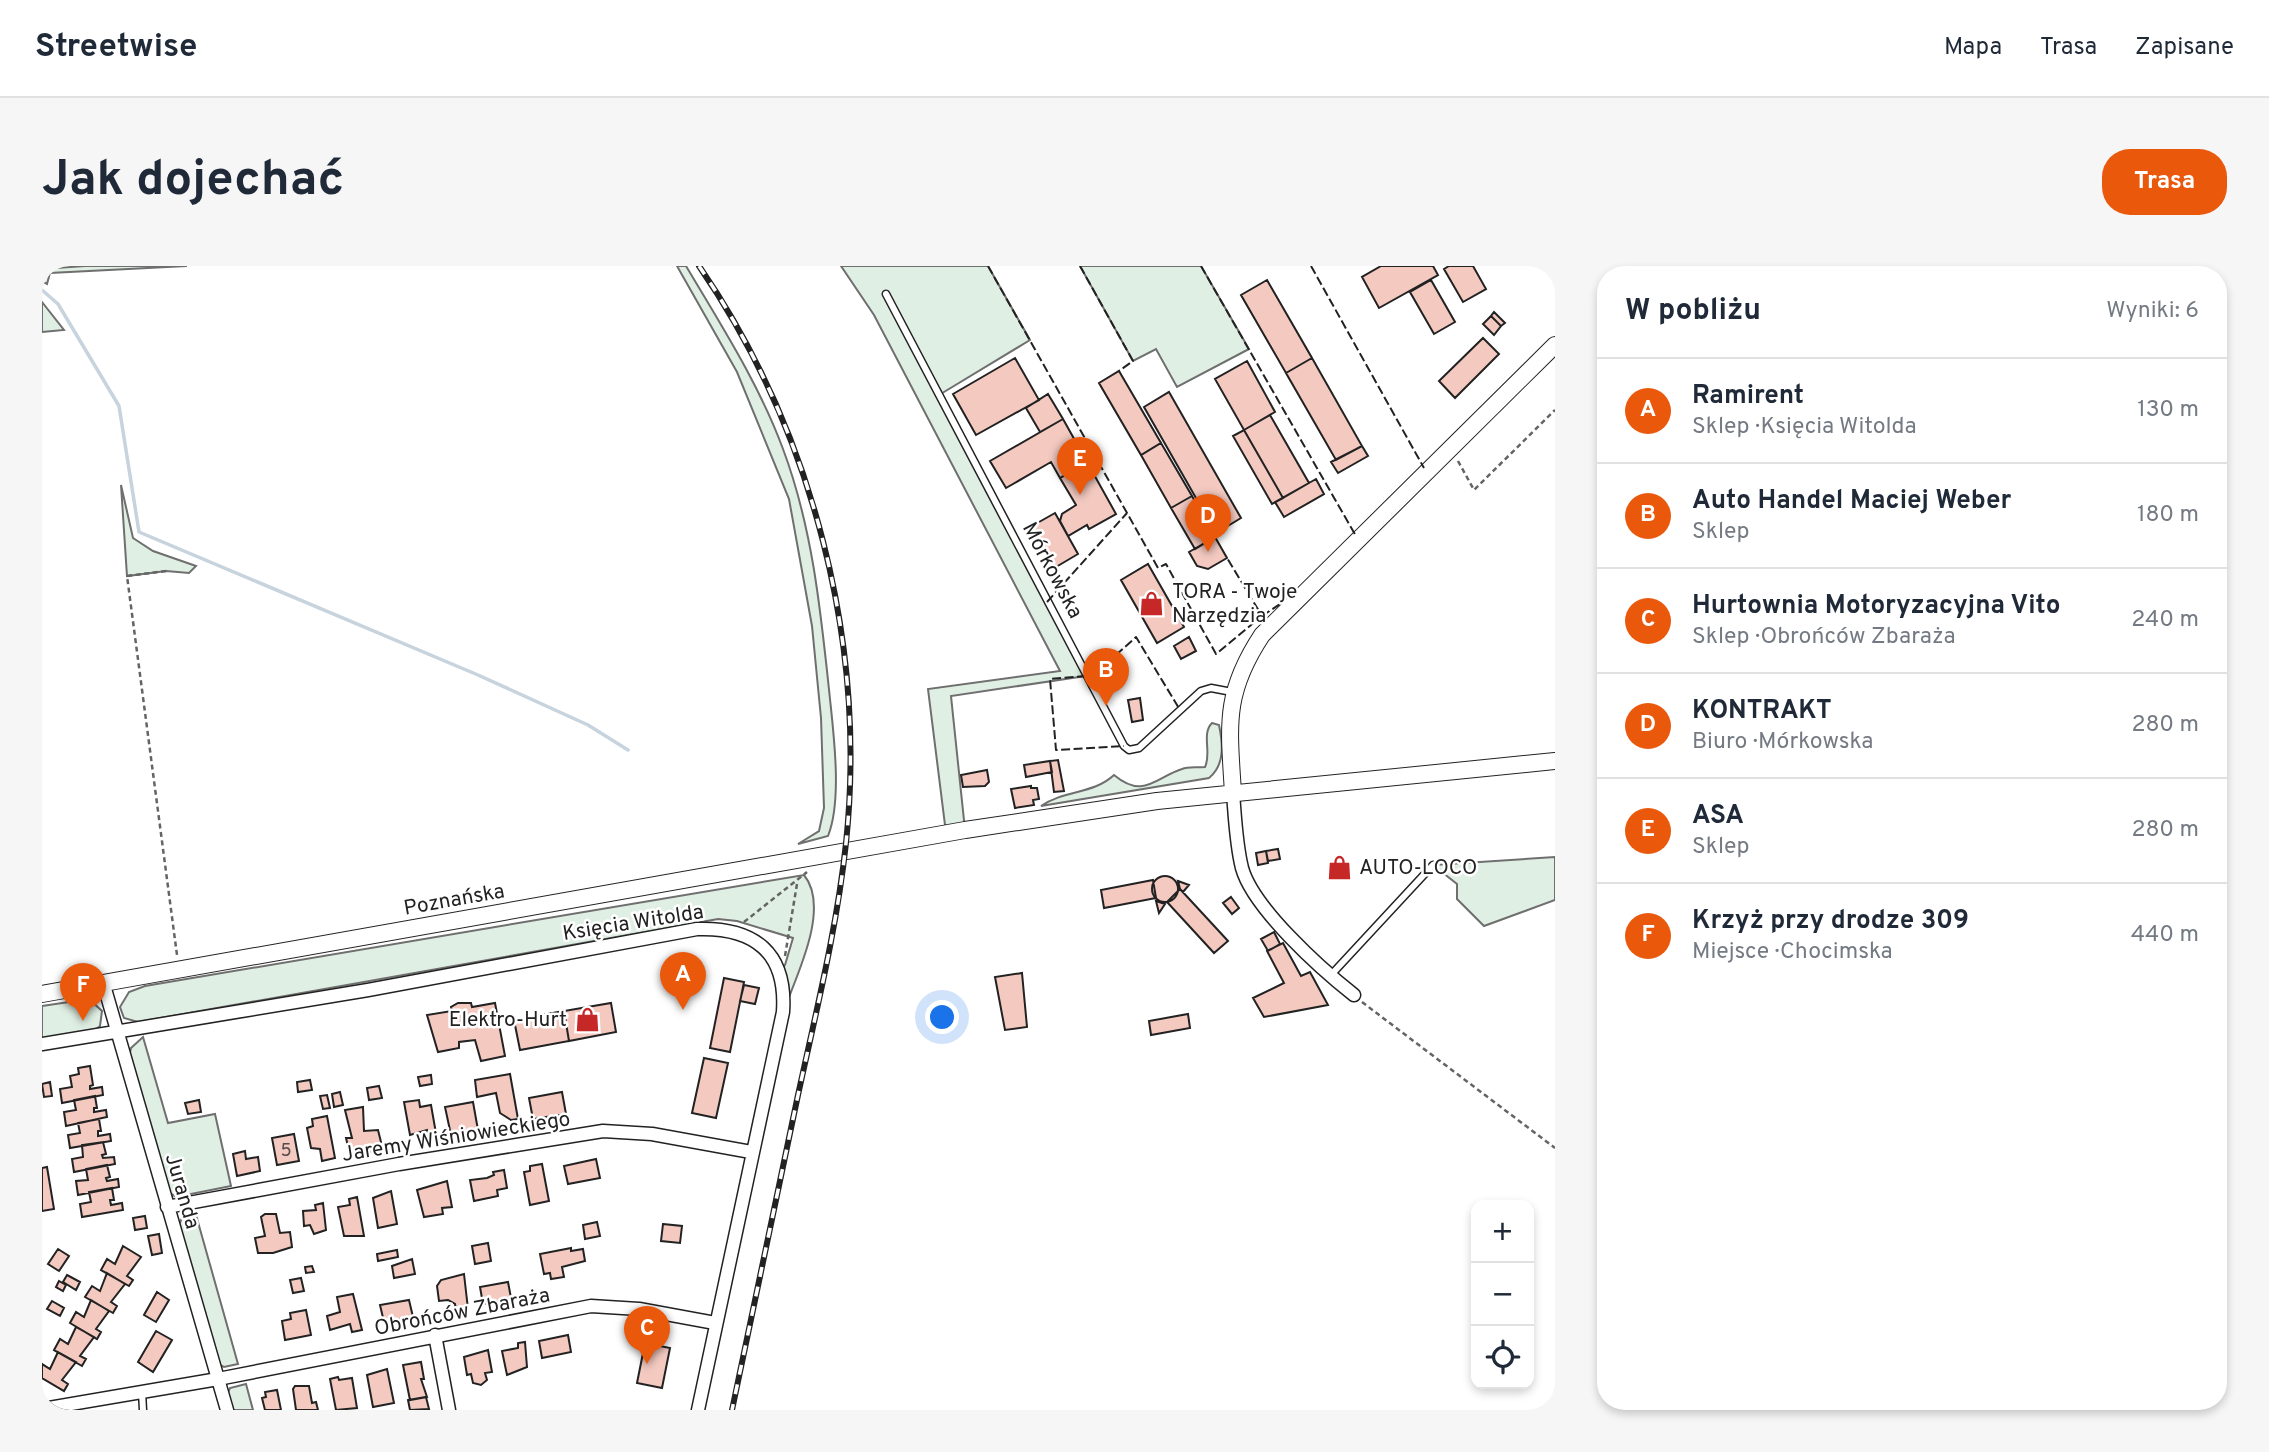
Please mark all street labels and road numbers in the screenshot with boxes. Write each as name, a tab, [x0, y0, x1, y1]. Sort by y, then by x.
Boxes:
street label: Mórkowska	[1015, 518, 1088, 623]
street label: Poznańska	[402, 878, 507, 923]
street label: Księcia Witolda	[561, 899, 706, 948]
street label: Jaremy Wiśniowieckiego	[340, 1106, 572, 1169]
street label: Juranda	[158, 1150, 205, 1232]
street label: Obrońców Zbaraża	[372, 1282, 552, 1343]

